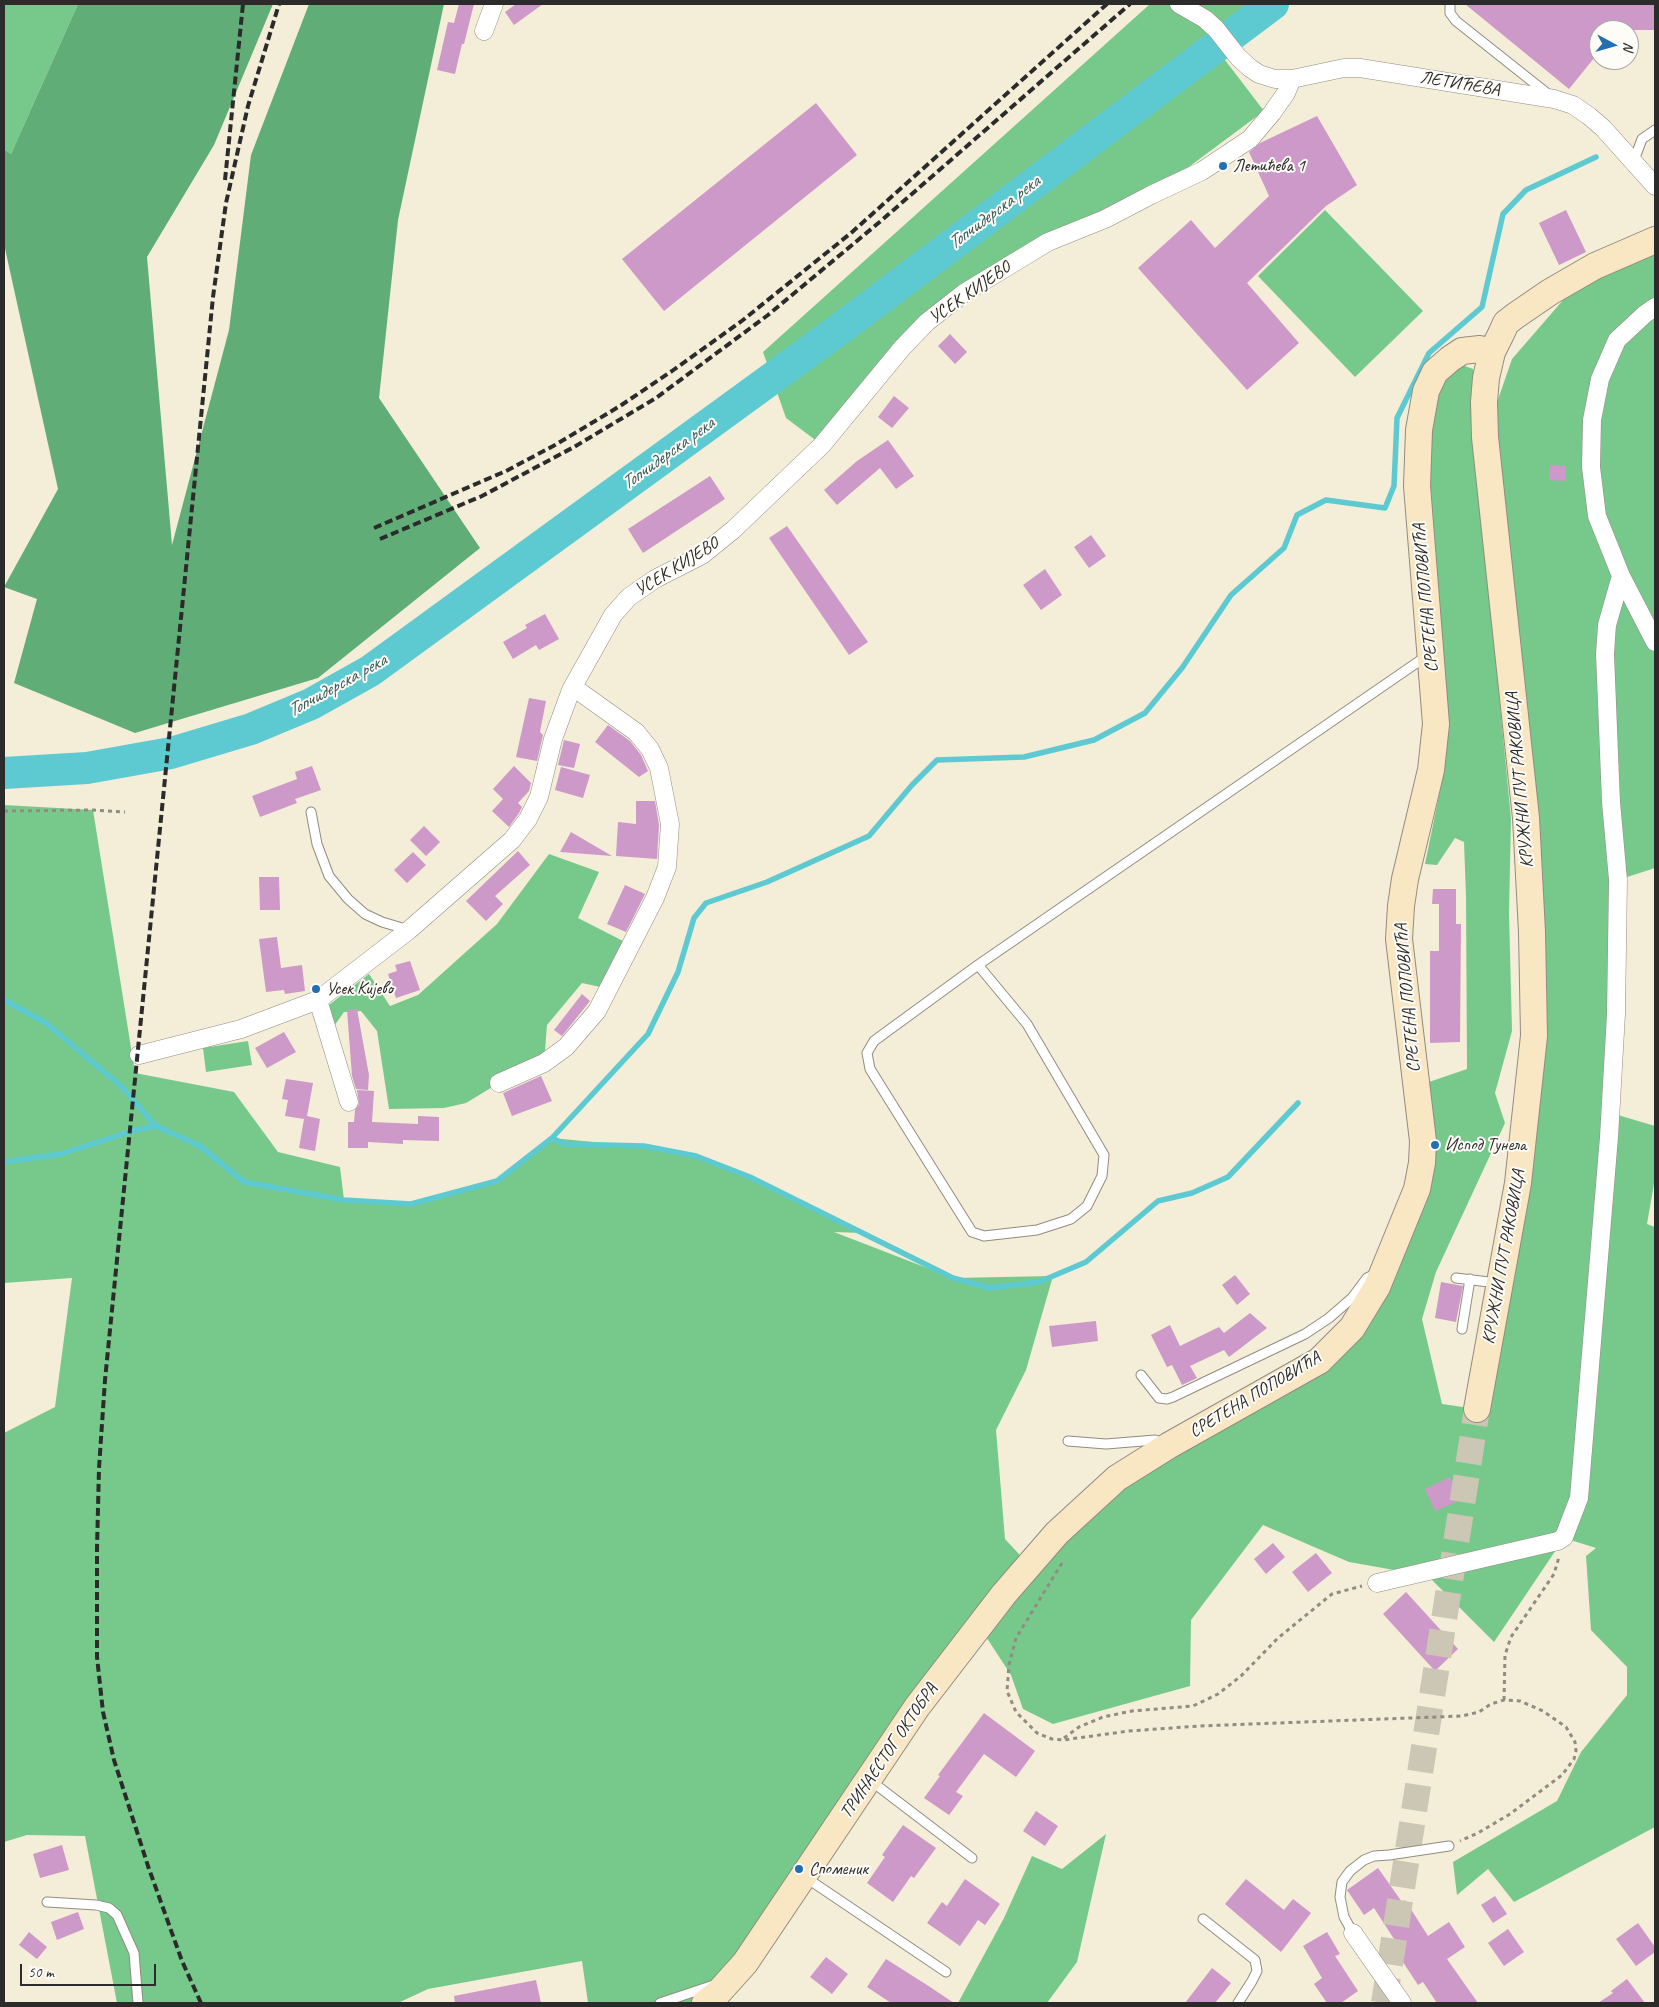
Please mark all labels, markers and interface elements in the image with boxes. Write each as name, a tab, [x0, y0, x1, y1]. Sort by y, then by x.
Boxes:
north arrow	[1589, 20, 1639, 70]
text: N	[1620, 41, 1637, 52]
street label: ЛЕТИЋЕВА	[1419, 67, 1501, 101]
place label: Летићева 1	[1233, 155, 1305, 177]
marker: Летићева 1	[1217, 160, 1229, 172]
water label: Топчидерска река	[943, 171, 1045, 255]
street label: УСЕК КИЈЕВО	[925, 257, 1015, 329]
water label: Топчидерска река	[617, 413, 719, 495]
street label: СРЕТЕНА ПОПОВИЋА	[1409, 523, 1443, 673]
street label: УСЕК КИЈЕВО	[631, 533, 723, 601]
water label: Топчидерска река	[284, 649, 390, 723]
street label: КРУЖНИ ПУТ РАКОВИЦА	[1502, 691, 1538, 869]
street label: СРЕТЕНА ПОПОВИЋА	[1391, 923, 1425, 1073]
place label: Усек Кијево	[326, 978, 393, 1000]
marker: Усек Кијево	[310, 983, 322, 995]
place label: Испод Тунела	[1445, 1134, 1526, 1156]
marker: Испод Тунела	[1429, 1139, 1441, 1151]
street label: КРУЖНИ ПУТ РАКОВИЦА	[1478, 1168, 1530, 1346]
street label: СРЕТЕНА ПОПОВИЋА	[1185, 1347, 1325, 1443]
street label: ТРИНАЕСТОГ ОКТОБРА	[836, 1679, 942, 1823]
place label: Споменик	[809, 1858, 868, 1880]
marker: Споменик	[793, 1863, 805, 1875]
scale bar	[22, 1954, 159, 1986]
text: 50 m	[28, 1963, 54, 1982]

